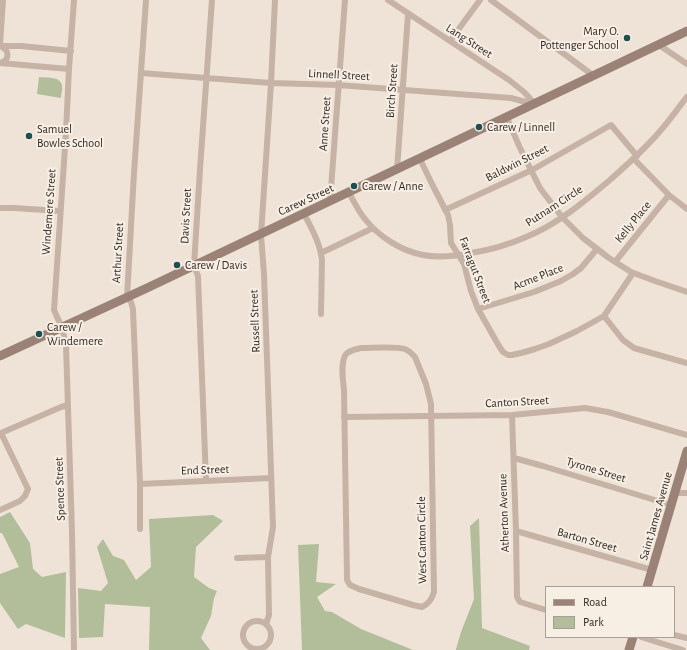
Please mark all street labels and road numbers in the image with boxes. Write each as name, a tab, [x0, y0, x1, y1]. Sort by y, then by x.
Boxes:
street label: Lang Street	[443, 21, 495, 61]
street label: Birch Street	[383, 63, 401, 119]
street label: Linnell Street	[308, 66, 370, 84]
street label: Anne Street	[316, 96, 334, 152]
street label: Baldwin Street	[483, 141, 551, 185]
street label: Windemere Street	[39, 168, 59, 256]
street label: Carew Street	[276, 181, 336, 219]
street label: Putnam Circle	[523, 182, 585, 230]
street label: Davis Street	[177, 188, 195, 244]
street label: Kelly Place	[612, 198, 654, 246]
street label: Arthur Street	[109, 222, 127, 284]
street label: Farragut Street	[456, 235, 494, 305]
street label: Acme Place	[511, 260, 565, 294]
street label: Russell Street	[247, 289, 263, 353]
street label: Canton Street	[485, 393, 549, 411]
street label: Tyrone Street	[564, 454, 628, 486]
street label: Spence Street	[52, 457, 68, 521]
street label: End Street	[181, 462, 229, 478]
street label: Saint James Avenue	[636, 470, 676, 562]
street label: Atherton Avenue	[495, 473, 513, 553]
street label: West Canton Circle	[414, 496, 430, 584]
street label: Barton Street	[555, 525, 619, 555]

